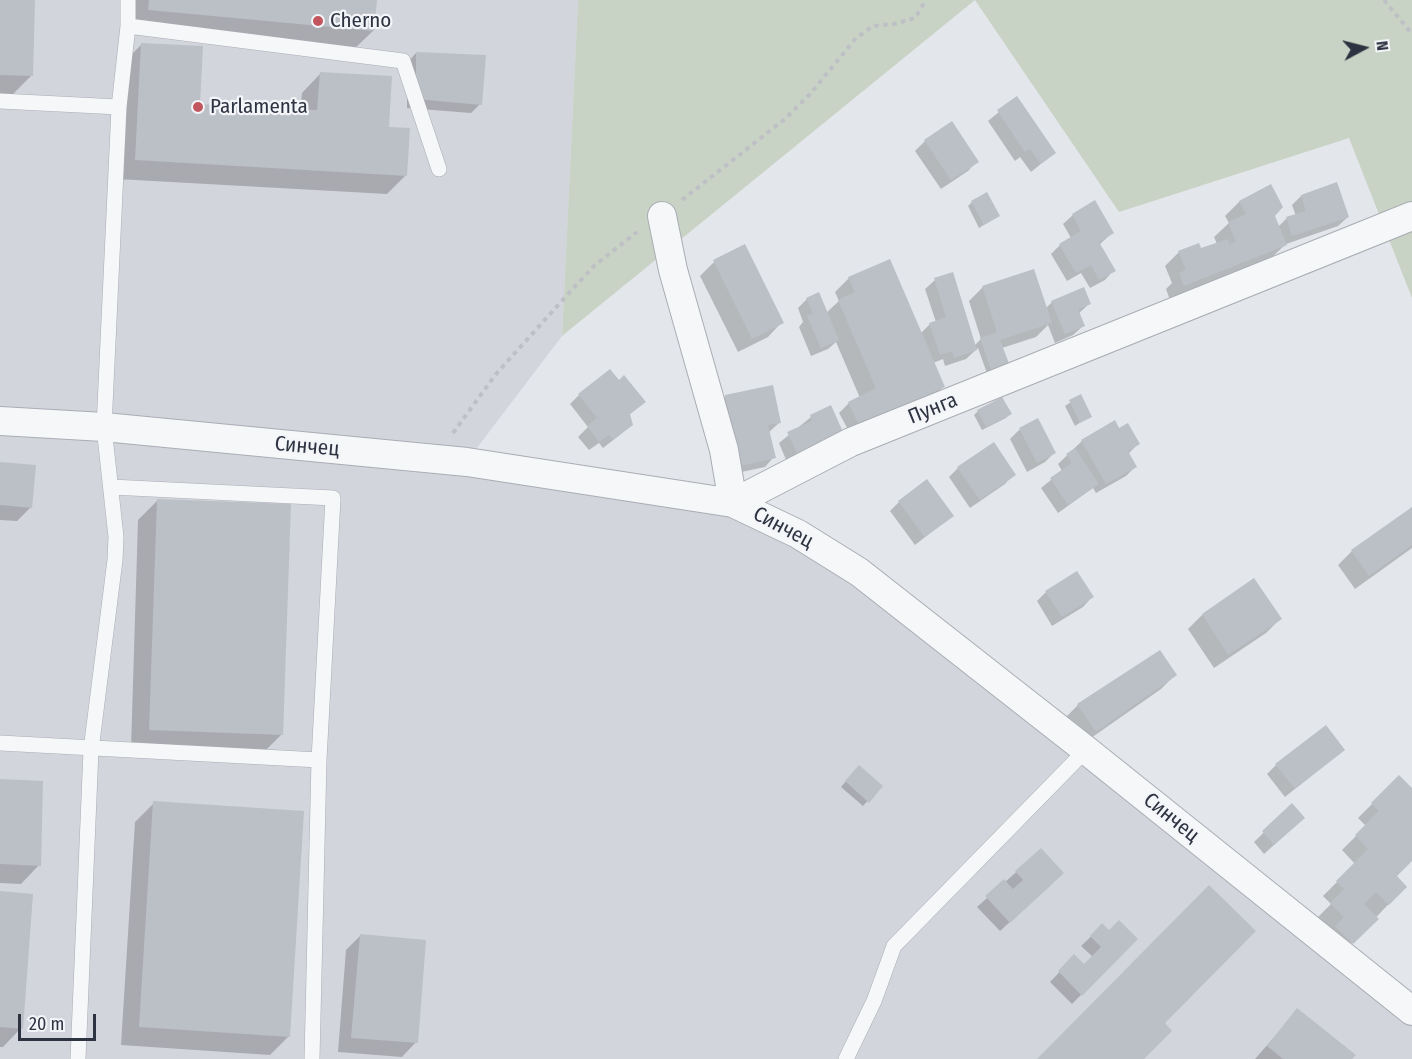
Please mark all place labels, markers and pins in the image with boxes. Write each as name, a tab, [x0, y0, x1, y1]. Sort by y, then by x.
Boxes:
place label: Cherno	[330, 8, 391, 34]
marker: Cherno	[311, 14, 325, 28]
place label: Parlamenta	[210, 94, 308, 120]
marker: Parlamenta	[191, 100, 205, 114]

